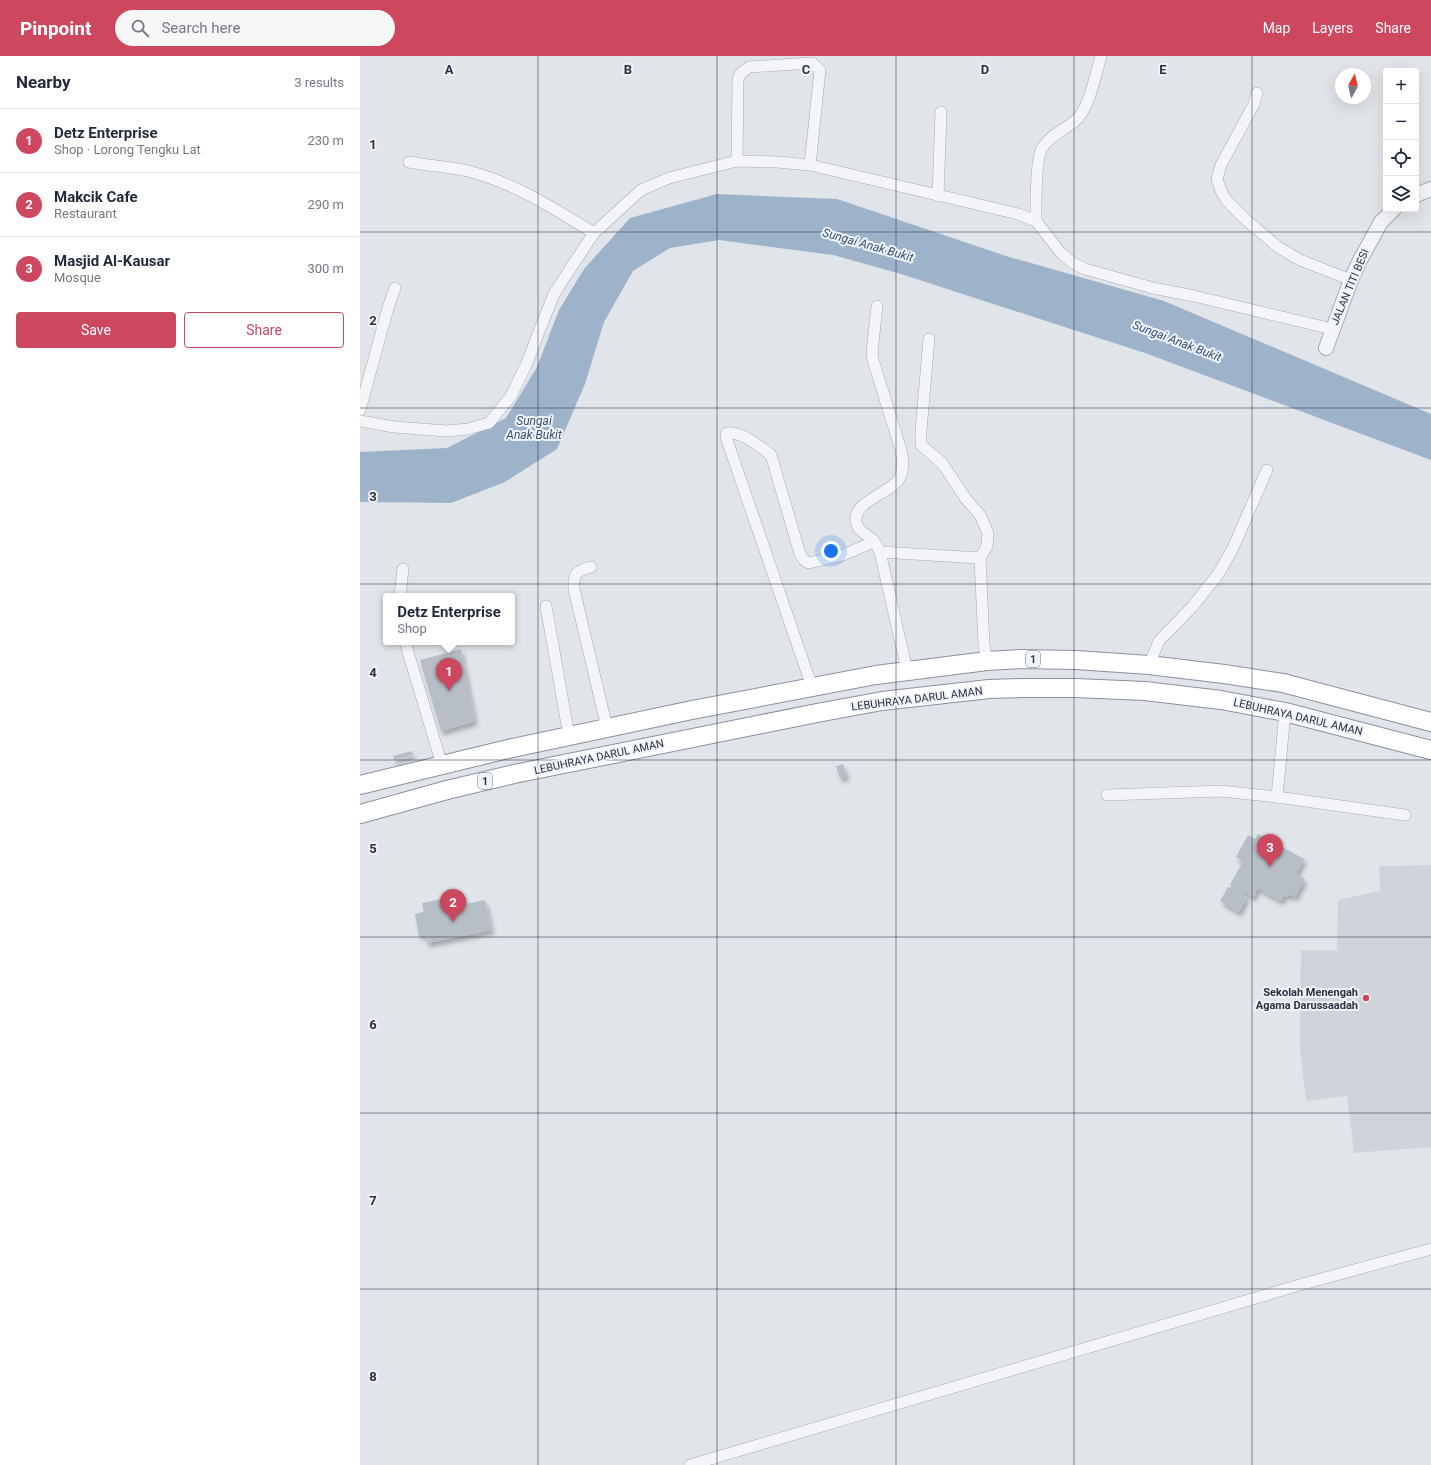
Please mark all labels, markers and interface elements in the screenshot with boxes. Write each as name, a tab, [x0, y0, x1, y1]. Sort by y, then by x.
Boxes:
search box	[115, 10, 395, 46]
text: Pinpoint	[20, 17, 91, 40]
icon: search	[129, 17, 151, 39]
text: Search here	[161, 19, 240, 37]
text: Map	[1263, 20, 1290, 36]
text: Layers	[1312, 20, 1353, 36]
text: Share	[1375, 20, 1411, 36]
text: A	[445, 62, 454, 77]
text: B	[624, 62, 632, 77]
text: C	[802, 62, 811, 77]
text: D	[981, 62, 989, 77]
text: E	[1159, 62, 1167, 77]
north arrow	[1335, 68, 1371, 104]
map controls	[1383, 68, 1419, 212]
button: +	[1383, 68, 1419, 104]
text: Nearby	[16, 72, 71, 92]
text: 3 results	[294, 75, 344, 90]
button: −	[1383, 104, 1419, 140]
text: Detz Enterprise	[54, 124, 158, 142]
text: 1	[25, 133, 33, 148]
text: 230 m	[307, 133, 344, 148]
text: 1	[369, 137, 377, 152]
button: locate	[1383, 140, 1419, 176]
text: Shop · Lorong Tengku Lat	[54, 142, 201, 157]
button: layers	[1383, 176, 1419, 212]
text: Makcik Cafe	[54, 188, 138, 206]
text: 2	[25, 197, 33, 212]
text: 290 m	[307, 197, 344, 212]
text: Restaurant	[54, 206, 117, 221]
water label: Sungai Anak Bukit	[821, 225, 915, 265]
street label: JALAN TITI BESI	[1328, 247, 1372, 327]
text: Masjid Al-Kausar	[54, 252, 170, 270]
text: 3	[25, 261, 33, 276]
text: 300 m	[307, 261, 344, 276]
text: Mosque	[54, 270, 101, 285]
button: Save	[16, 312, 176, 348]
button: Share	[184, 312, 344, 348]
text: 2	[369, 313, 377, 328]
water label: Sungai Anak Bukit	[1131, 318, 1223, 364]
water label: Sungai Anak Bukit	[505, 414, 562, 442]
text: 3	[369, 489, 377, 504]
your location	[821, 541, 841, 561]
popup	[383, 593, 515, 645]
text: Detz Enterprise	[397, 603, 501, 621]
text: Shop	[397, 621, 427, 636]
road number: 1	[1026, 651, 1040, 667]
pin: 1	[436, 658, 462, 691]
text: 4	[369, 665, 377, 680]
street label: LEBUHRAYA DARUL AMAN	[851, 684, 983, 714]
street label: LEBUHRAYA DARUL AMAN	[1232, 696, 1364, 738]
street label: LEBUHRAYA DARUL AMAN	[533, 737, 665, 777]
road number: 1	[478, 773, 492, 789]
pin: 3	[1257, 834, 1283, 867]
text: 5	[369, 841, 377, 856]
pin: 2	[440, 889, 466, 922]
place label: Sekolah Menengah Agama Darussaadah	[1256, 986, 1358, 1012]
marker: Sekolah Menengah Agama Darussaadah	[1361, 993, 1371, 1003]
text: 6	[369, 1017, 377, 1032]
text: 7	[369, 1193, 377, 1208]
text: 8	[369, 1369, 377, 1384]

